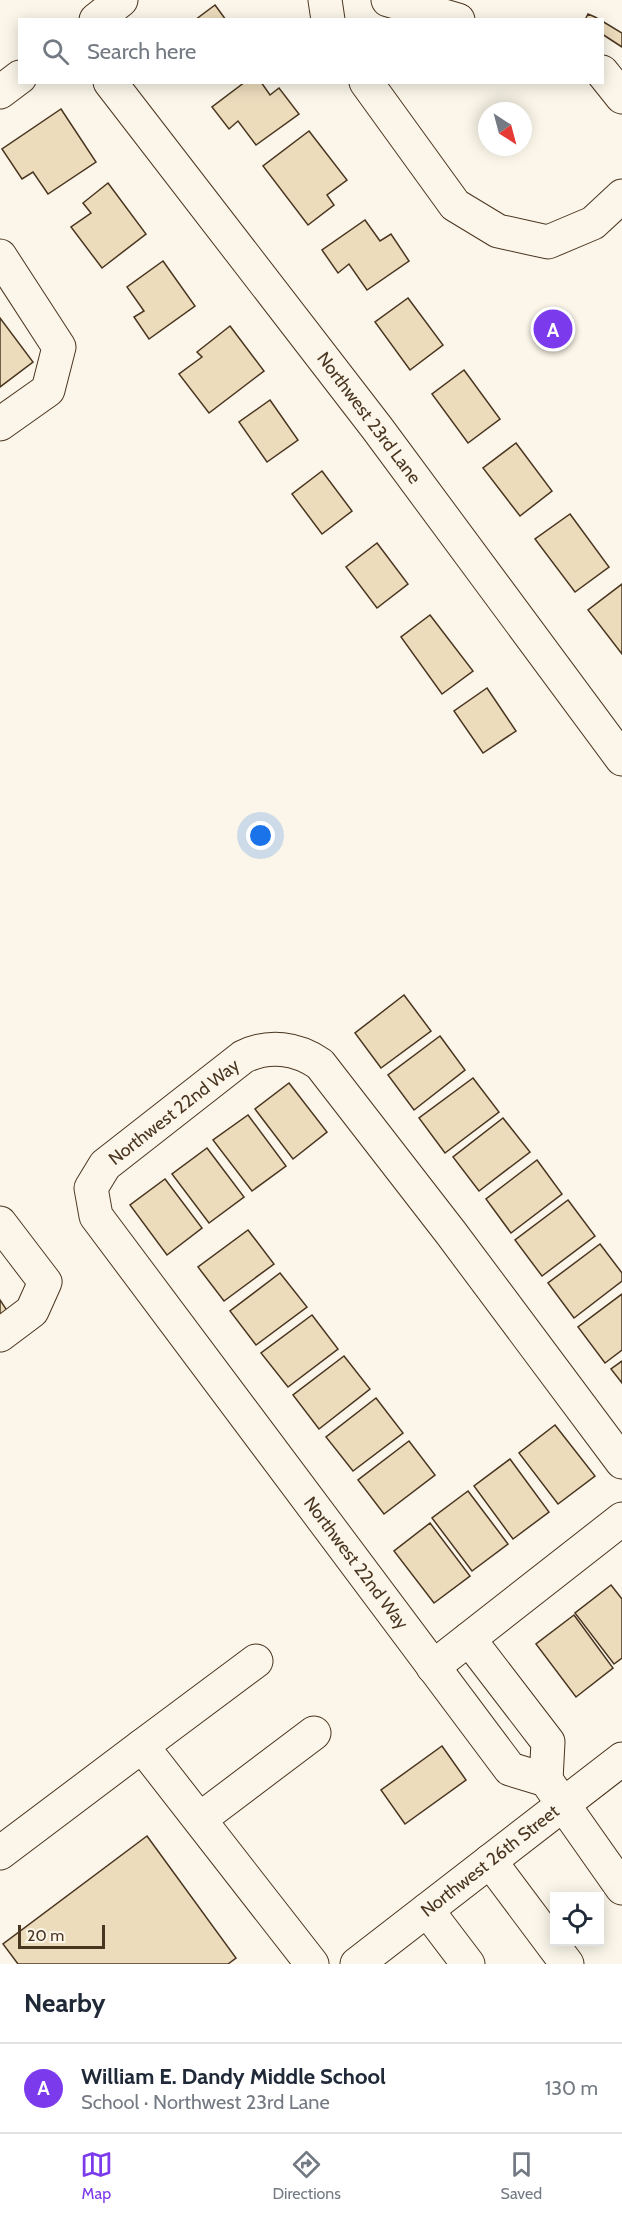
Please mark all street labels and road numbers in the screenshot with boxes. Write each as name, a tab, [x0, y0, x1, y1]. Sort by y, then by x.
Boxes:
street label: Northwest 23rd Lane	[312, 348, 426, 488]
street label: Northwest 22nd Way	[104, 1054, 244, 1170]
street label: Northwest 22nd Way	[299, 1492, 413, 1634]
street label: Northwest 26th Street	[417, 1800, 563, 1922]

